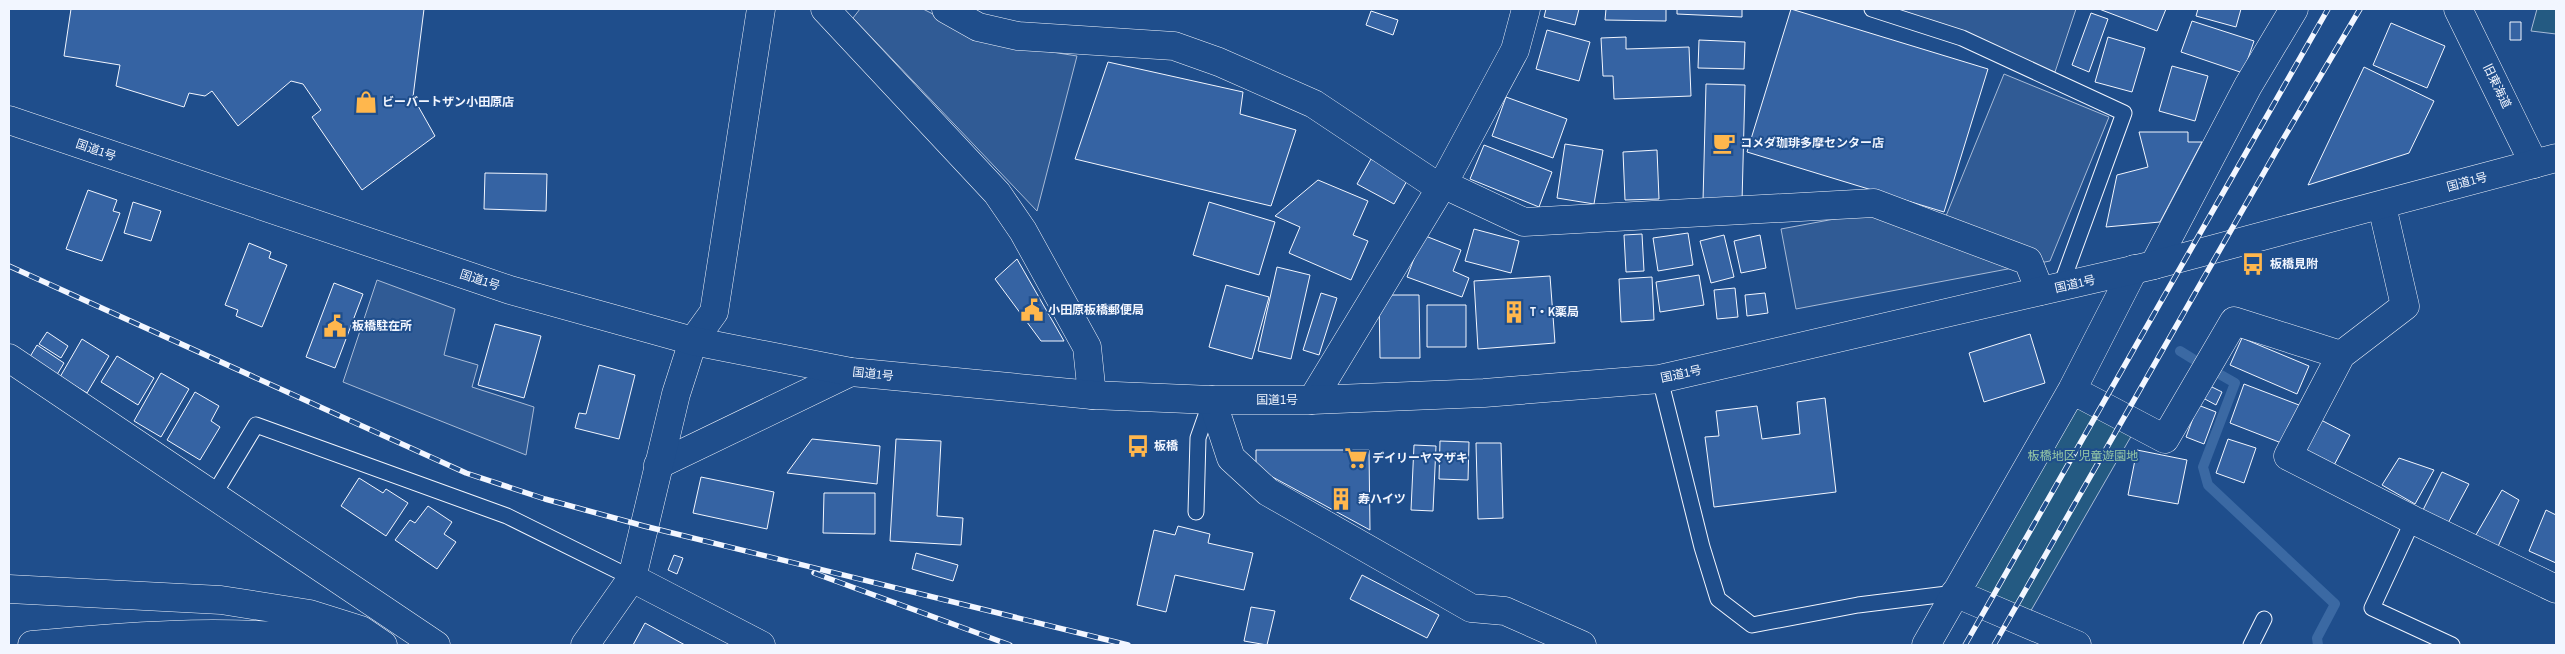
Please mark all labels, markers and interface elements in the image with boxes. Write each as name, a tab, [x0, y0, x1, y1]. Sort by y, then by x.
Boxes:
street label: 旧東海道	[2479, 61, 2515, 111]
shop icon: ビーバートザン小田原店	[353, 89, 379, 115]
place label: ビーバートザン小田原店	[382, 94, 514, 110]
cafe icon: コメダ珈琲多摩センター店	[1711, 130, 1737, 156]
place label: コメダ珈琲多摩センター店	[1740, 135, 1884, 151]
street label: 国道1号	[74, 136, 118, 164]
street label: 国道1号	[2445, 169, 2489, 195]
bus stop icon: 板橋見附	[2240, 251, 2266, 277]
place label: 板橋見附	[2270, 256, 2318, 272]
street label: 国道1号	[458, 266, 502, 294]
street label: 国道1号	[2053, 272, 2097, 296]
public building icon: 小田原板橋郵便局	[1019, 297, 1045, 323]
building icon: T・K薬局	[1501, 299, 1527, 325]
place label: 小田原板橋郵便局	[1048, 302, 1144, 318]
place label: T・K薬局	[1530, 304, 1579, 320]
public building icon: 板橋駐在所	[322, 313, 348, 339]
place label: 板橋駐在所	[352, 318, 412, 334]
street label: 国道1号	[1659, 362, 1703, 386]
street label: 国道1号	[852, 364, 894, 384]
street label: 国道1号	[1256, 392, 1298, 408]
bus stop icon: 板橋	[1125, 433, 1151, 459]
place label: 板橋	[1154, 438, 1179, 454]
supermarket icon: デイリーヤマザキ	[1343, 445, 1369, 471]
park label: 板橋地区 児童遊園地	[2028, 448, 2138, 464]
place label: デイリーヤマザキ	[1372, 450, 1468, 466]
building icon: 寿ハイツ	[1328, 486, 1354, 512]
place label: 寿ハイツ	[1358, 491, 1406, 507]

